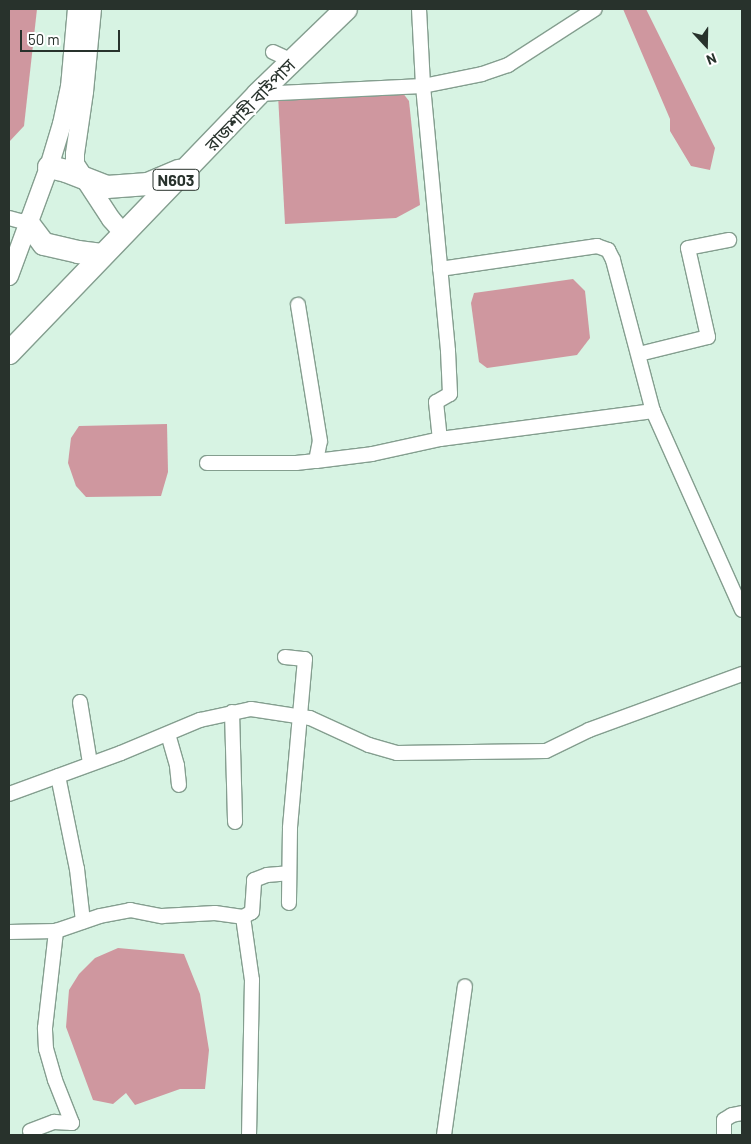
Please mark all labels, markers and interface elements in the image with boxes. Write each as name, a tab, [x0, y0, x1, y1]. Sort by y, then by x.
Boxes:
scale bar	[22, 20, 122, 52]
north arrow	[681, 20, 731, 70]
text: 50 m	[28, 30, 60, 48]
text: N	[704, 50, 719, 69]
street label: রাজশাহী বাইপাস	[201, 54, 299, 156]
road number: N603	[152, 166, 200, 194]

